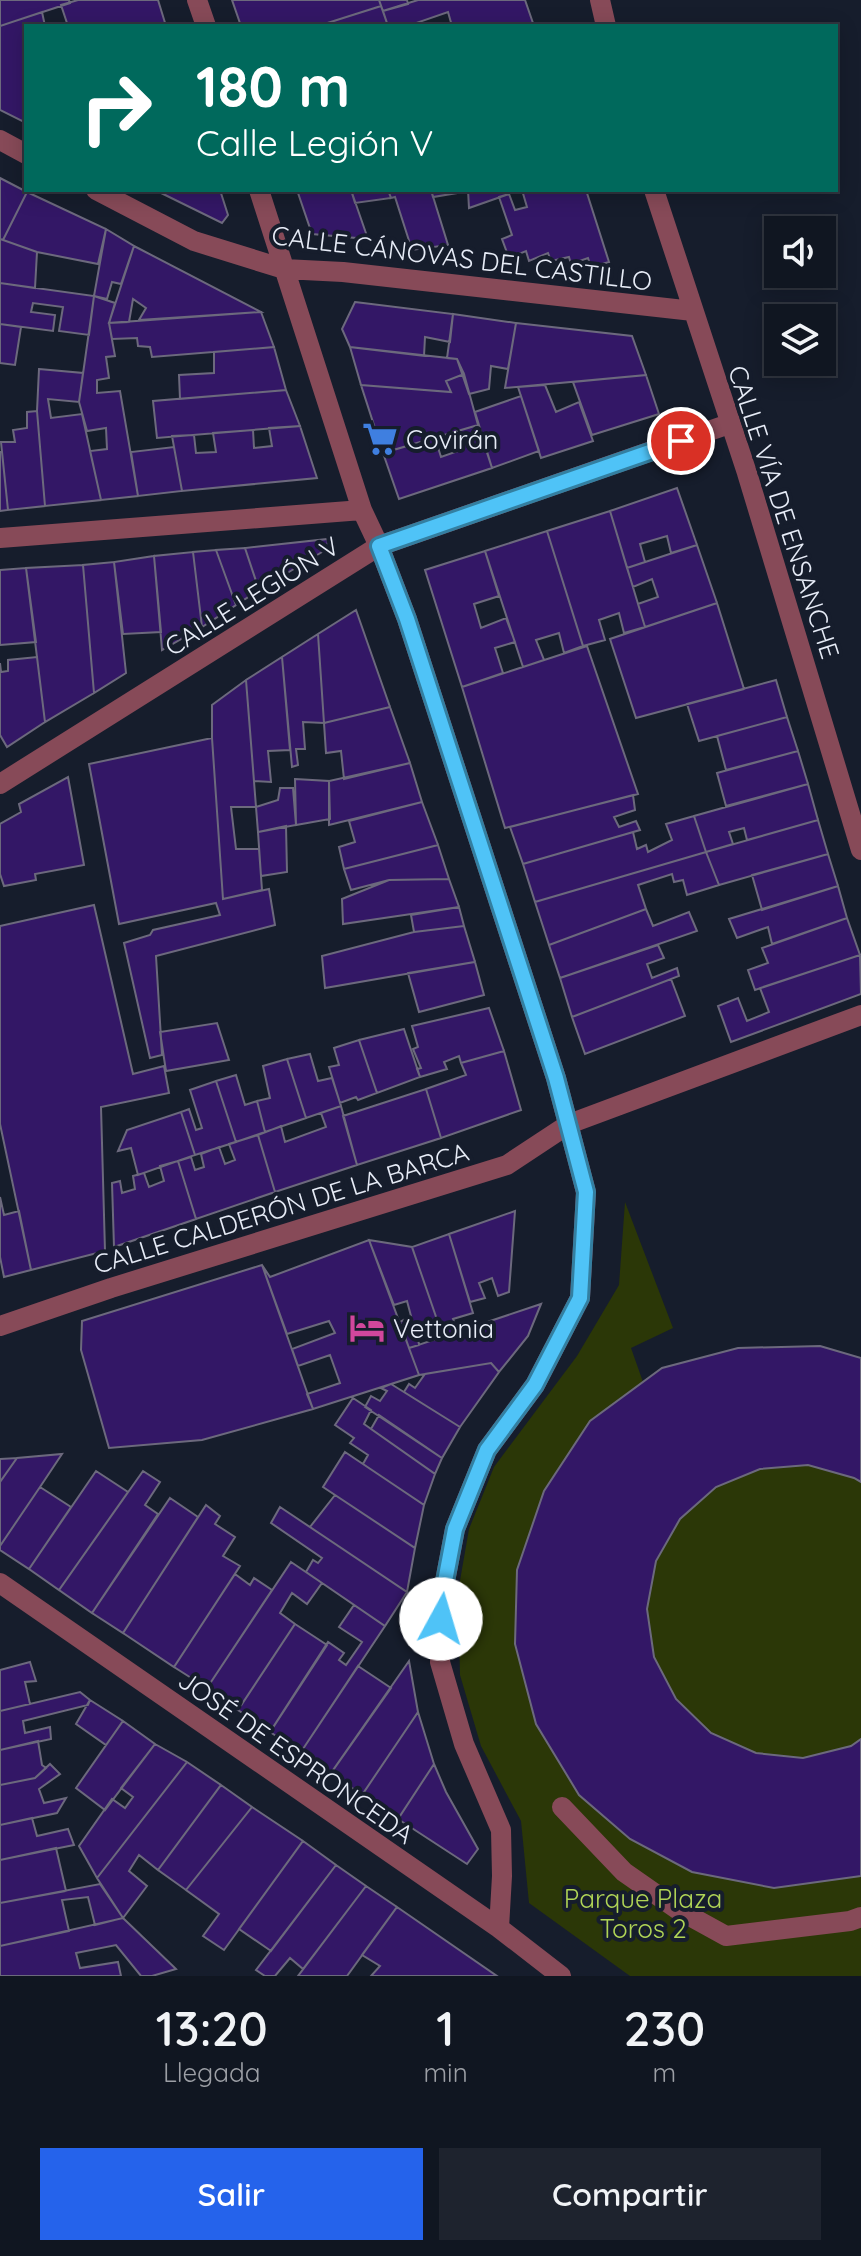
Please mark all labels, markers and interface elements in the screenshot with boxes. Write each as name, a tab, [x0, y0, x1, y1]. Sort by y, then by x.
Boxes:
text: 180 m	[196, 51, 350, 121]
icon: right	[64, 56, 168, 160]
text: Calle Legión V	[196, 120, 434, 165]
map controls	[764, 216, 836, 376]
button: sound	[764, 216, 836, 288]
street label: CALLE CÁNOVAS DEL CASTILLO	[270, 218, 654, 298]
button: layers	[764, 304, 836, 376]
street label: CALLE VÍA DE ENSANCHE	[721, 361, 847, 663]
pin	[647, 407, 715, 475]
icon: arrive	[659, 419, 703, 463]
supermarket icon: Covirán	[361, 420, 399, 458]
place label: Covirán	[406, 423, 498, 456]
street label: CALLE LEGIÓN V	[159, 529, 345, 663]
street label: CALLE CALDERÓN DE LA BARCA	[89, 1135, 473, 1281]
hotel icon: Vettonia	[348, 1309, 386, 1347]
place label: Vettonia	[393, 1312, 494, 1345]
position arrow	[399, 1577, 483, 1661]
street label: JOSÉ DE ESPRONCEDA	[172, 1663, 420, 1851]
park label: Parque Plaza Toros 2	[564, 1882, 722, 1945]
text: 13:20	[156, 1998, 268, 2058]
text: 1	[436, 1998, 455, 2058]
text: 230	[623, 1998, 705, 2058]
text: Llegada	[163, 2056, 260, 2089]
text: min	[423, 2056, 468, 2089]
text: m	[652, 2056, 676, 2089]
button: Salir	[40, 2148, 423, 2240]
button: Compartir	[439, 2148, 821, 2240]

